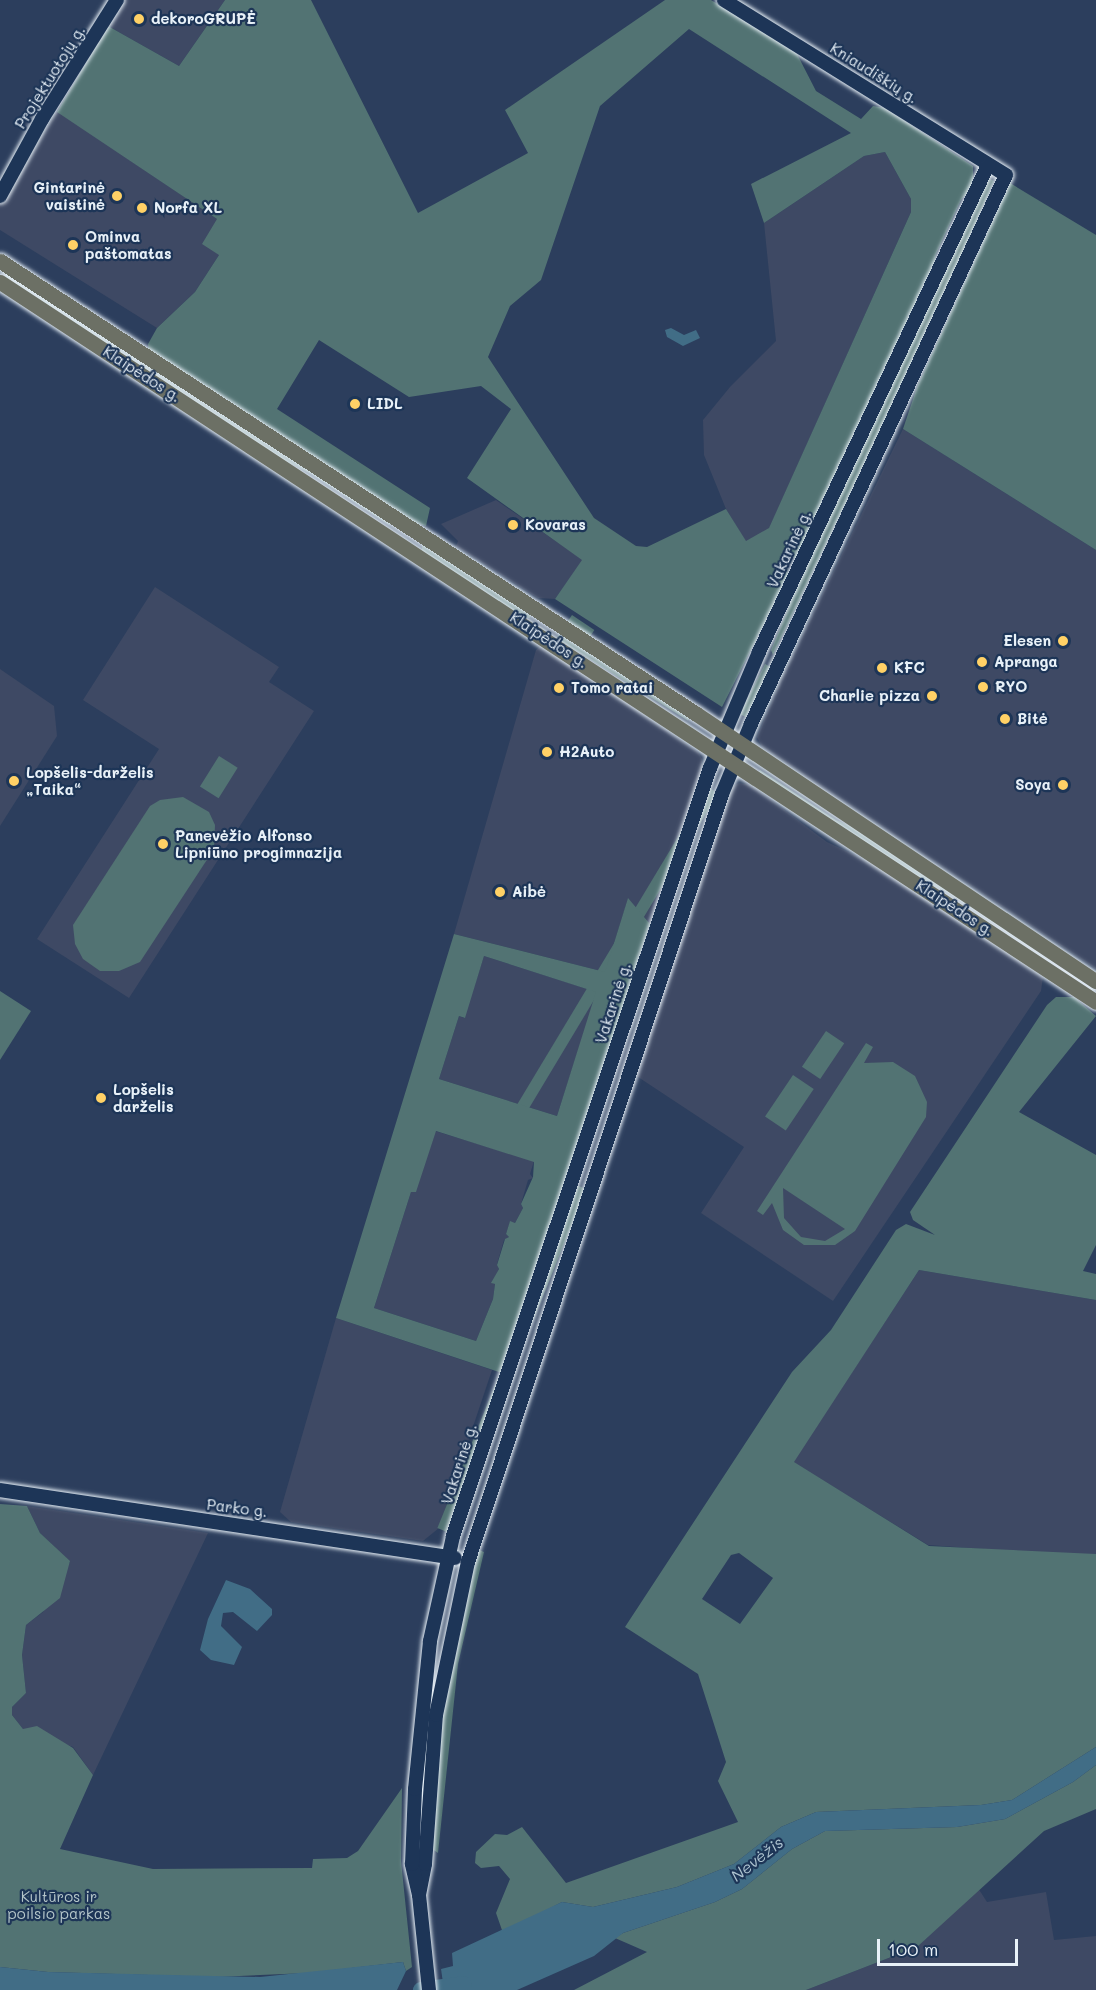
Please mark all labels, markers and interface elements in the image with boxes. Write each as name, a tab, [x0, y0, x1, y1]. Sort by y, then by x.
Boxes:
place label: dekoroGRUPĖ	[151, 10, 256, 28]
marker: dekoroGRUPĖ	[132, 12, 146, 26]
street label: Projektuotojų g.	[11, 22, 89, 132]
street label: Kniaudiškių g.	[827, 39, 921, 107]
place label: Gintarinė vaistinė	[33, 178, 105, 213]
marker: Gintarinė vaistinė	[110, 189, 124, 203]
place label: Norfa XL	[154, 199, 222, 217]
marker: Norfa XL	[135, 201, 149, 215]
place label: Ominva paštomatas	[85, 227, 172, 262]
marker: Ominva paštomatas	[66, 238, 80, 252]
street label: Klaipėdos g.	[100, 342, 184, 406]
place label: LIDL	[367, 395, 403, 413]
marker: LIDL	[348, 397, 362, 411]
street label: Vakarinė g.	[763, 507, 815, 591]
place label: Kovaras	[525, 516, 586, 534]
marker: Kovaras	[506, 518, 520, 532]
street label: Klaipėdos g.	[507, 608, 591, 672]
place label: Elesen	[1003, 632, 1051, 650]
marker: Elesen	[1056, 634, 1070, 648]
place label: Apranga	[994, 653, 1058, 671]
marker: Apranga	[975, 655, 989, 669]
place label: KFC	[894, 659, 925, 677]
marker: KFC	[875, 661, 889, 675]
place label: RYO	[995, 678, 1027, 696]
place label: Tomo ratai	[571, 679, 653, 697]
marker: RYO	[976, 680, 990, 694]
marker: Tomo ratai	[552, 681, 566, 695]
place label: Charlie pizza	[819, 687, 920, 705]
marker: Charlie pizza	[925, 689, 939, 703]
place label: Bitė	[1017, 710, 1048, 728]
marker: Bitė	[998, 712, 1012, 726]
place label: H2Auto	[559, 743, 614, 761]
marker: H2Auto	[540, 745, 554, 759]
place label: Lopšelis-darželis „Taika“	[26, 763, 154, 798]
marker: Lopšelis-darželis „Taika“	[7, 774, 21, 788]
place label: Soya	[1015, 776, 1051, 794]
marker: Soya	[1056, 778, 1070, 792]
place label: Panevėžio Alfonso Lipniūno progimnazija	[175, 826, 342, 861]
marker: Panevėžio Alfonso Lipniūno progimnazija	[156, 837, 170, 851]
street label: Klaipėdos g.	[913, 876, 997, 940]
place label: Aibė	[512, 883, 546, 901]
marker: Aibė	[493, 885, 507, 899]
street label: Vakarinė g.	[591, 960, 635, 1046]
place label: Lopšelis darželis	[113, 1080, 174, 1115]
marker: Lopšelis darželis	[94, 1091, 108, 1105]
street label: Vakarinė g.	[437, 1421, 481, 1507]
street label: Parko g.	[206, 1495, 268, 1521]
water label: Nevėžis	[727, 1833, 787, 1885]
park label: Kultūros ir poilsio parkas	[8, 1887, 110, 1922]
scale bar	[880, 1927, 1021, 1965]
text: 100 m	[888, 1937, 938, 1961]

